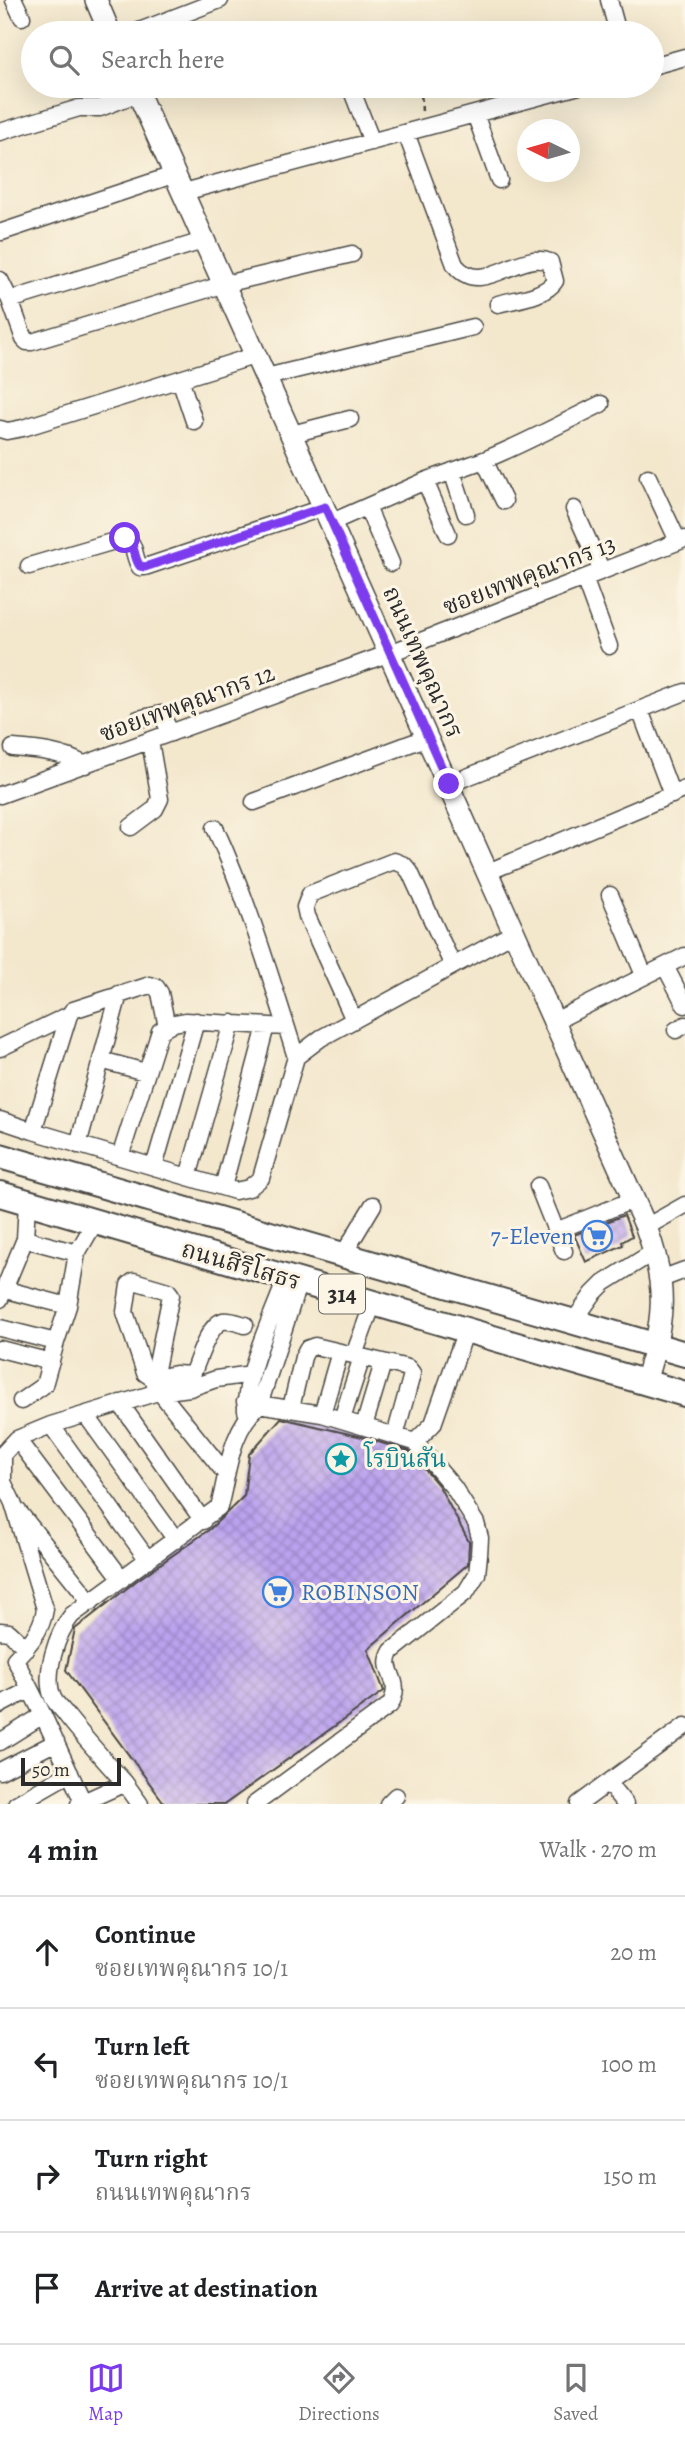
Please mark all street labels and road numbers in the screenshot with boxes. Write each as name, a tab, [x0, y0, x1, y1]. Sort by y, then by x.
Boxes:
street label: ซอยเทพคุณากร 13	[438, 527, 620, 623]
street label: ถนนเทพคุณากร	[375, 581, 471, 743]
street label: ซอยเทพคุณากร 12	[95, 657, 279, 749]
street label: ถนนสิริโสธร	[178, 1231, 305, 1297]
road number: 314	[319, 1274, 365, 1314]

